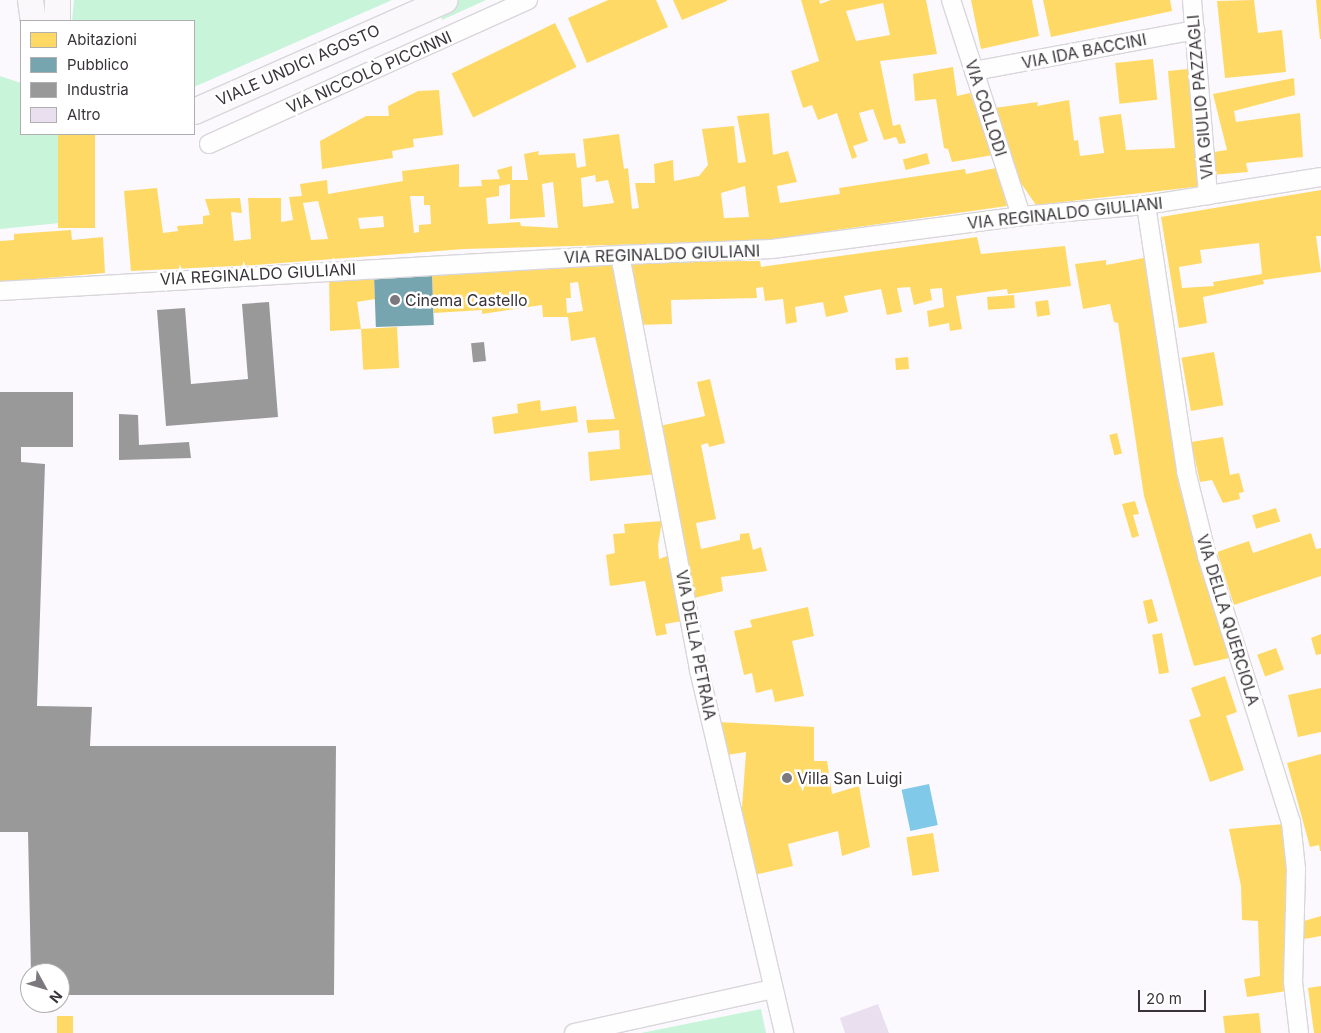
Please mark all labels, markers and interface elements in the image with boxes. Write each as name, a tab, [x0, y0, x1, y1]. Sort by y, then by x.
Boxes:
street label: VIA GIULIO PAZZAGLI	[1183, 14, 1217, 180]
legend	[20, 20, 195, 135]
street label: VIALE UNDICI AGOSTO	[213, 20, 383, 110]
street label: VIA NICCOLÒ PICCINNI	[283, 27, 455, 117]
street label: VIA IDA BACCINI	[1020, 29, 1148, 73]
text: Abitazioni	[67, 30, 137, 49]
text: Pubblico	[67, 55, 129, 74]
street label: VIA COLLODI	[961, 57, 1011, 159]
text: Industria	[67, 80, 129, 99]
text: Altro	[67, 105, 101, 124]
street label: VIA REGINALDO GIULIANI	[966, 193, 1164, 233]
street label: VIA REGINALDO GIULIANI	[564, 241, 760, 267]
street label: VIA REGINALDO GIULIANI	[159, 259, 357, 289]
place label: Cinema Castello	[405, 290, 528, 310]
marker: Cinema Castello	[389, 294, 401, 306]
street label: VIA DELLA QUERCIOLA	[1193, 532, 1263, 708]
street label: VIA DELLA PETRAIA	[672, 568, 720, 722]
place label: Villa San Luigi	[797, 768, 902, 788]
marker: Villa San Luigi	[781, 772, 793, 784]
north arrow	[20, 963, 70, 1013]
scale bar	[1141, 980, 1208, 1012]
text: N	[46, 988, 66, 1007]
text: 20 m	[1146, 989, 1182, 1008]

